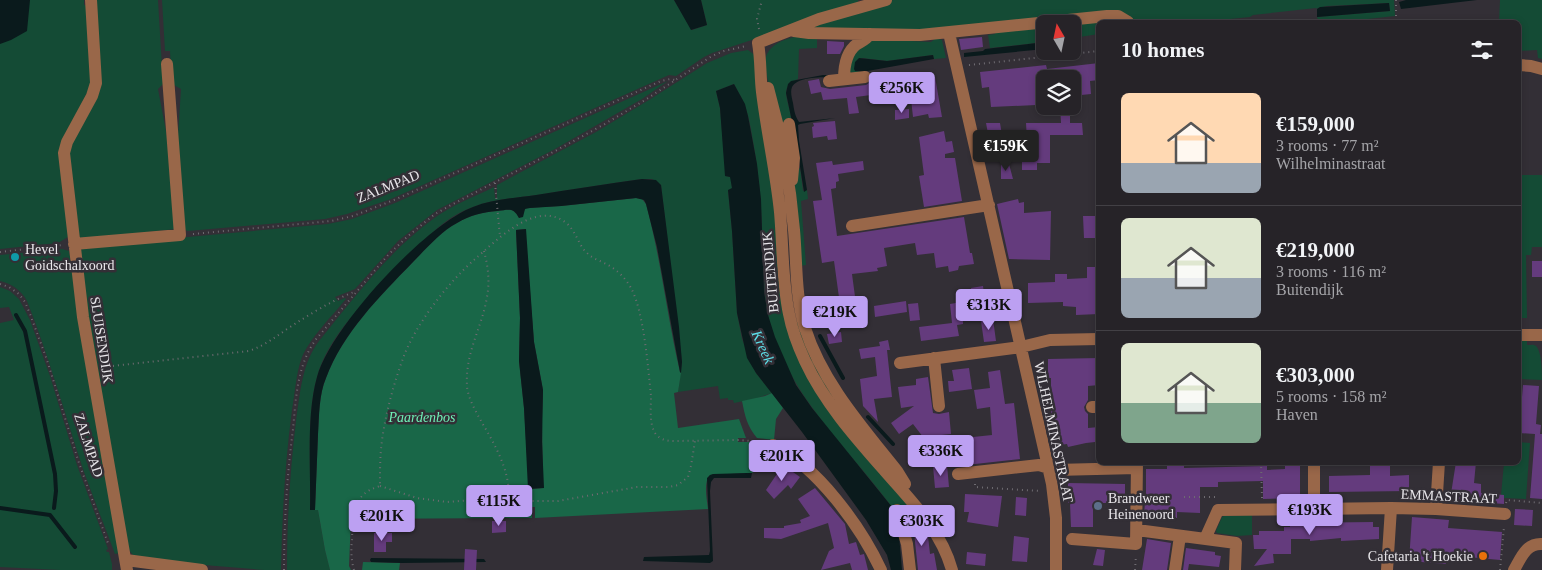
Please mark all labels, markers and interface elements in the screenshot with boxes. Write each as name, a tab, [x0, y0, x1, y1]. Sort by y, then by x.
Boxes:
north arrow	[1036, 15, 1081, 60]
map controls	[1036, 15, 1081, 115]
icon: filters	[1468, 36, 1496, 64]
text: 10 homes	[1121, 38, 1204, 62]
button: layers	[1036, 70, 1081, 115]
pin: €256K	[867, 72, 937, 114]
text: €256K	[880, 79, 924, 96]
text: €159,000	[1276, 112, 1355, 136]
icon: home	[1161, 113, 1221, 173]
pin: €159K	[971, 130, 1041, 172]
text: €159K	[984, 137, 1028, 154]
text: 3 rooms · 77 m²	[1276, 137, 1379, 154]
text: Wilhelminastraat	[1276, 155, 1386, 172]
street label: ZALMPAD	[355, 167, 422, 206]
street label: BUITENDIJK	[759, 231, 782, 313]
icon: home	[1161, 238, 1221, 298]
text: €219,000	[1276, 238, 1355, 262]
place label: Hevel Goidschalxoord	[25, 242, 114, 273]
marker: Hevel Goidschalxoord	[9, 251, 21, 263]
text: 3 rooms · 116 m²	[1276, 263, 1386, 280]
text: Buitendijk	[1276, 281, 1344, 298]
pin: €313K	[954, 288, 1024, 331]
street label: SLUISENDIJK	[87, 296, 116, 385]
pin: €219K	[800, 296, 870, 338]
text: €313K	[967, 296, 1011, 313]
text: €219K	[813, 303, 857, 320]
water label: Kreek	[748, 327, 778, 367]
street label: WILHELMINASTRAAT	[1031, 360, 1076, 504]
icon: home	[1161, 363, 1221, 423]
text: €303,000	[1276, 363, 1355, 387]
text: 5 rooms · 158 m²	[1276, 388, 1387, 405]
text: Haven	[1276, 406, 1318, 423]
park label: Paardenbos	[387, 410, 456, 425]
street label: ZALMPAD	[71, 411, 106, 479]
pin: €336K	[906, 434, 976, 477]
pin: €201K	[747, 440, 817, 482]
text: €336K	[919, 442, 963, 459]
text: €201K	[760, 447, 804, 464]
pin: €115K	[464, 484, 534, 527]
street label: EMMASTRAAT	[1400, 486, 1498, 507]
place label: Brandweer Heinenoord	[1108, 491, 1174, 522]
text: €115K	[477, 492, 521, 509]
pin: €193K	[1275, 494, 1345, 536]
pin: €201K	[347, 500, 417, 542]
marker: Brandweer Heinenoord	[1092, 500, 1104, 512]
text: €193K	[1288, 501, 1332, 518]
pin: €303K	[887, 504, 957, 547]
text: €201K	[360, 507, 404, 524]
text: €303K	[900, 512, 944, 529]
place label: Cafetaria 't Hoekie	[1368, 549, 1473, 564]
marker: Cafetaria 't Hoekie	[1477, 550, 1489, 562]

